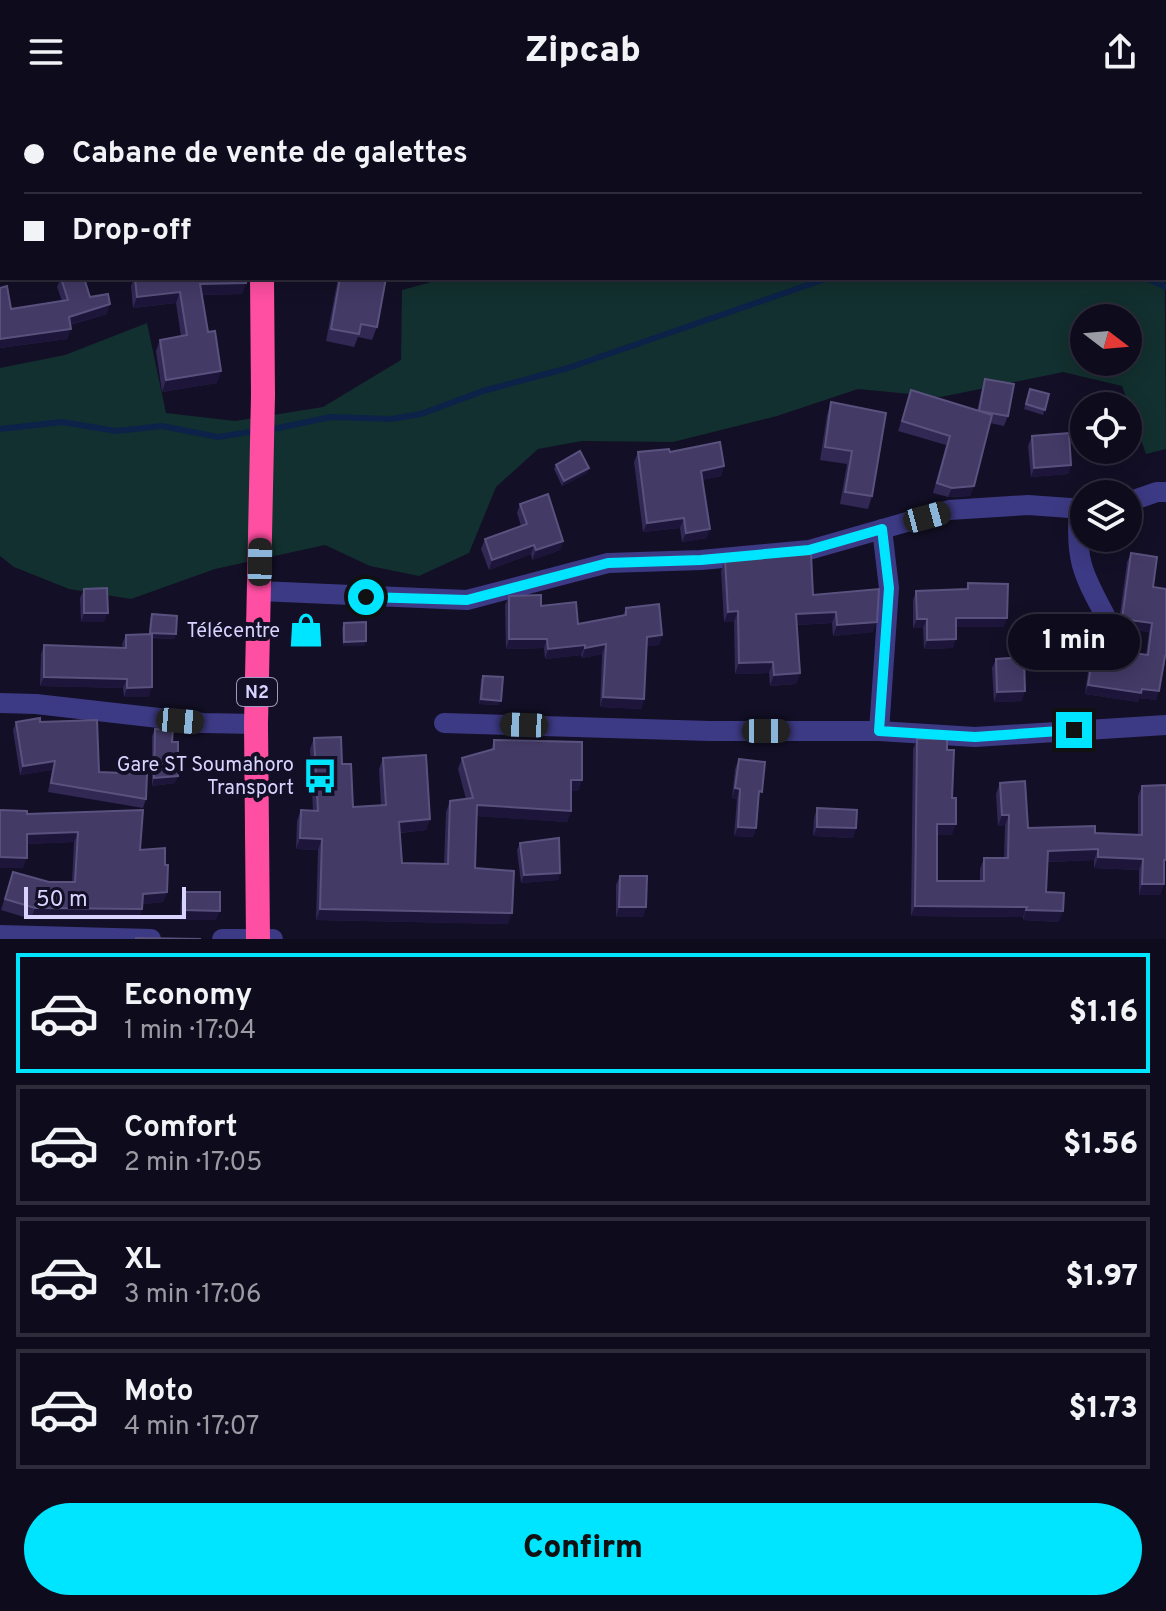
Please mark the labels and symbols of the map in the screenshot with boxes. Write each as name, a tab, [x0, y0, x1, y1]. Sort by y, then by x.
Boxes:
north arrow	[1070, 304, 1142, 376]
car	[901, 499, 953, 535]
car	[248, 538, 272, 586]
route start	[348, 579, 384, 615]
shop icon: Télécentre	[287, 611, 325, 649]
callout: 1 min	[1008, 614, 1140, 670]
place label: Télécentre	[187, 619, 280, 645]
road number: N2	[237, 678, 277, 706]
car	[155, 707, 205, 735]
car	[500, 712, 548, 738]
route end	[1056, 712, 1092, 748]
car	[742, 719, 790, 743]
place label: Gare ST Soumahoro Transport	[117, 753, 294, 802]
bus stop icon: Gare ST Soumahoro Transport	[301, 757, 339, 795]
scale bar	[24, 883, 186, 919]

